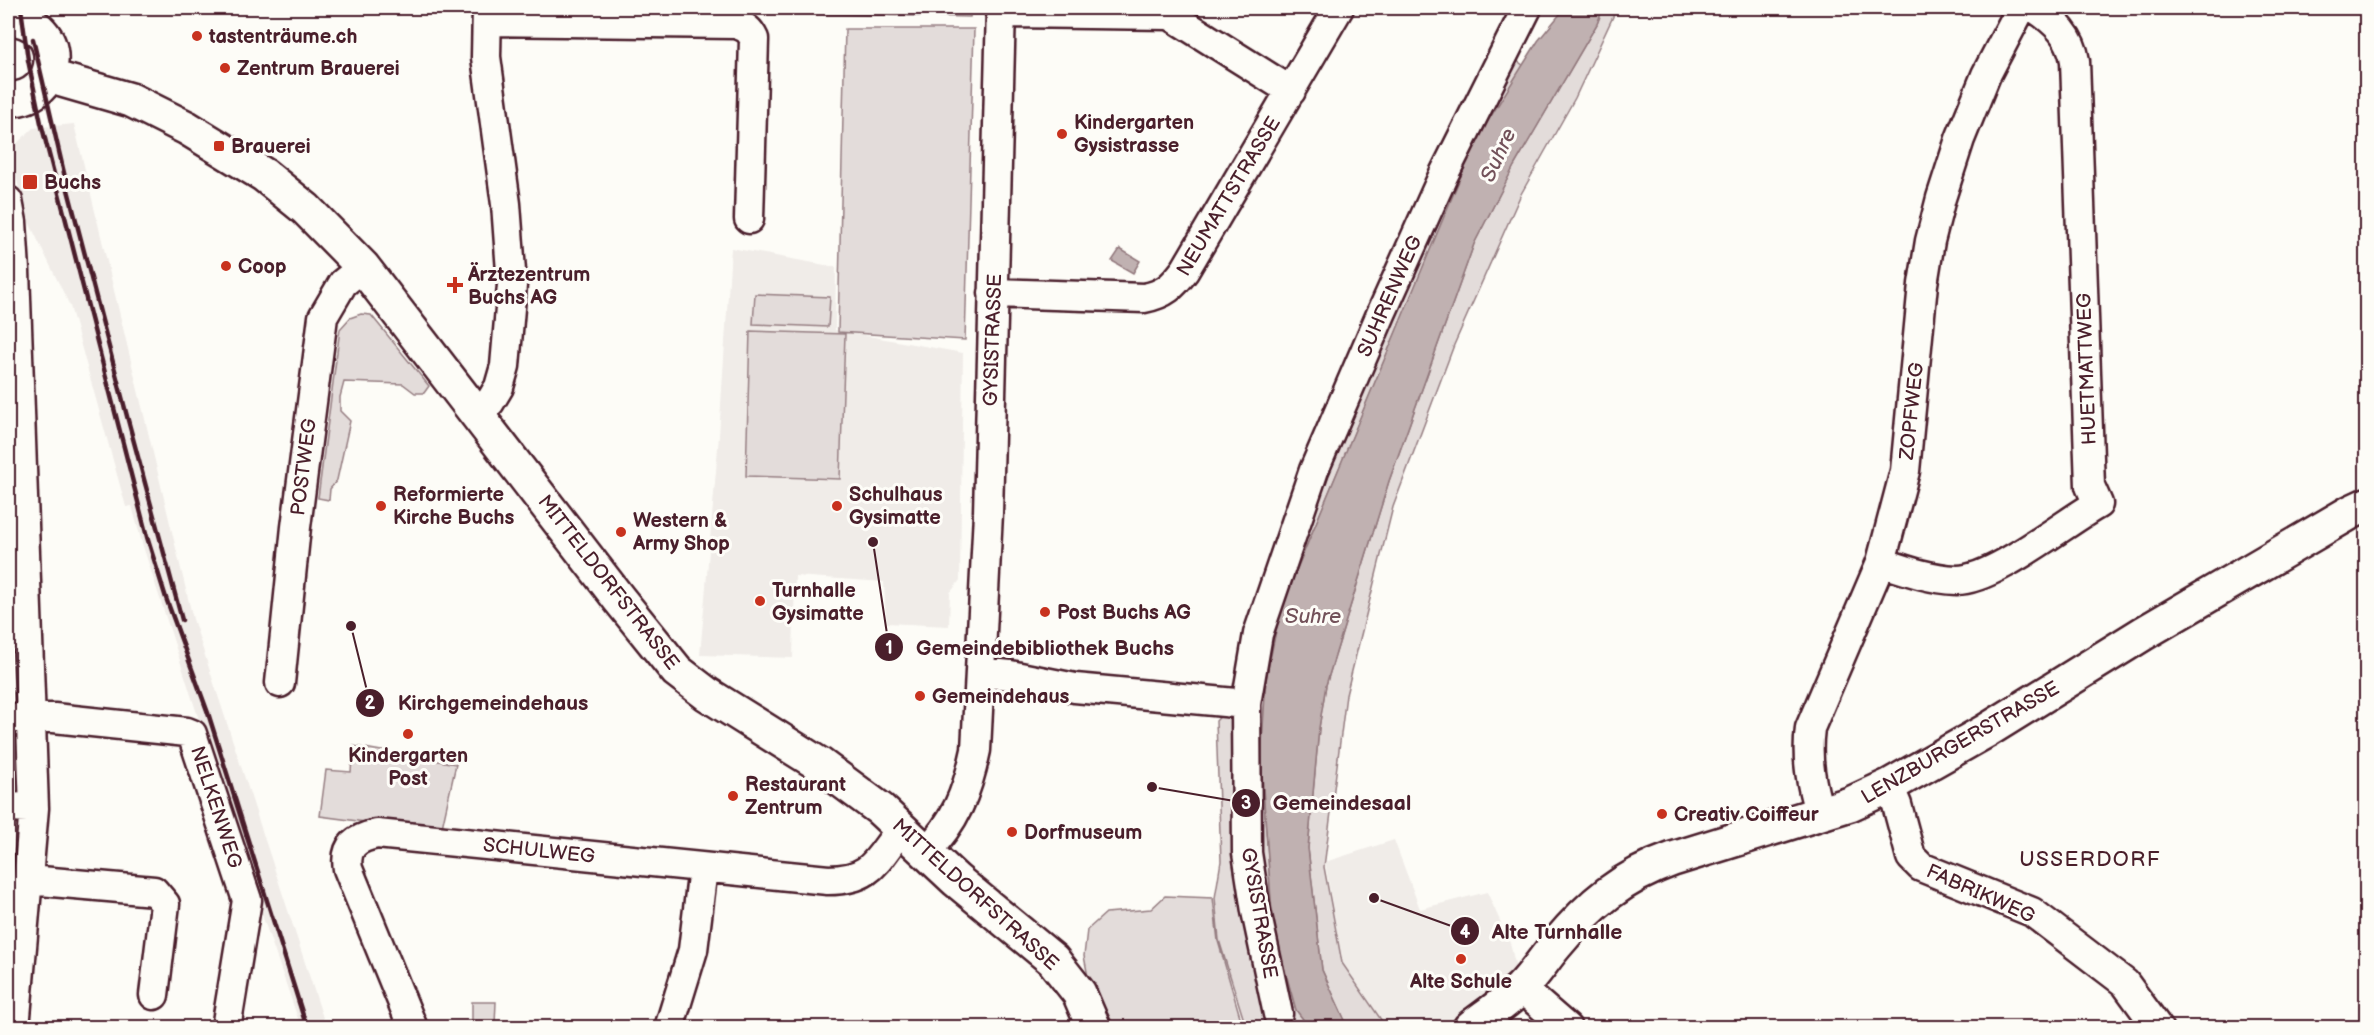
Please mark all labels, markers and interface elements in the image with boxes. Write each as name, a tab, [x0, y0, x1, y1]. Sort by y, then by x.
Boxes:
place label: tastenträume.ch	[208, 25, 357, 49]
marker: tastenträume.ch	[190, 29, 204, 43]
place label: Zentrum Brauerei	[237, 57, 400, 81]
marker: Zentrum Brauerei	[218, 61, 232, 75]
place label: Kindergarten Gysistrasse	[1074, 111, 1194, 158]
street label: NEUMATTSTRASSE	[1172, 112, 1286, 281]
water label: Suhre	[1475, 124, 1522, 186]
marker: Kindergarten Gysistrasse	[1055, 127, 1069, 141]
place label: Brauerei	[231, 135, 311, 159]
marker: Brauerei	[212, 139, 226, 153]
place label: Buchs	[44, 171, 101, 195]
marker: Buchs	[21, 173, 39, 191]
street label: SUHRENWEG	[1352, 232, 1427, 361]
place label: Coop	[238, 255, 286, 279]
marker: Coop	[219, 259, 233, 273]
place label: Ärztezentrum Buchs AG	[467, 261, 590, 310]
street label: GYSISTRASSE	[979, 273, 1007, 407]
marker: Ärztezentrum Buchs AG	[446, 276, 464, 294]
street label: HUETMATTWEG	[2072, 293, 2102, 445]
street label: ZOPFWEG	[1895, 361, 1929, 462]
street label: POSTWEG	[286, 417, 322, 517]
place label: Reformierte Kirche Buchs	[393, 483, 515, 530]
place label: Schulhaus Gysimatte	[849, 483, 943, 530]
street label: MITTELDORFSTRASSE	[532, 490, 684, 675]
marker: Reformierte Kirche Buchs	[374, 499, 388, 513]
marker: Schulhaus Gysimatte	[830, 499, 844, 513]
place label: Western & Army Shop	[632, 509, 730, 556]
marker: Western & Army Shop	[614, 525, 628, 539]
place label: Turnhalle Gysimatte	[772, 579, 864, 626]
marker: Turnhalle Gysimatte	[753, 594, 767, 608]
place label: Post Buchs AG	[1057, 601, 1191, 625]
water label: Suhre	[1285, 604, 1341, 629]
marker: Post Buchs AG	[1038, 605, 1052, 619]
callout: Gemeindebibliothek Buchs	[874, 628, 1186, 667]
text: Gemeindebibliothek Buchs	[916, 636, 1174, 661]
text: 1	[885, 638, 893, 659]
street label: LENZBURGERSTRASSE	[1857, 676, 2064, 809]
callout: Kirchgemeindehaus	[355, 683, 600, 722]
place label: Gemeindehaus	[932, 685, 1070, 709]
marker: Gemeindehaus	[913, 689, 927, 703]
text: Kirchgemeindehaus	[398, 691, 588, 716]
text: 2	[365, 693, 376, 714]
marker: Kindergarten Post	[401, 727, 415, 741]
street label: NELKENWEG	[185, 743, 247, 871]
place label: Kindergarten Post	[348, 744, 468, 791]
place label: Restaurant Zentrum	[745, 773, 846, 820]
callout: Gemeindesaal	[1231, 783, 1423, 822]
marker: Restaurant Zentrum	[726, 789, 740, 803]
text: Gemeindesaal	[1273, 791, 1411, 816]
text: 3	[1241, 793, 1251, 814]
place label: Creativ Coiffeur	[1674, 803, 1820, 827]
marker: Creativ Coiffeur	[1655, 807, 1669, 821]
street label: MITTELDORFSTRASSE	[887, 814, 1063, 976]
place label: Dorfmuseum	[1024, 821, 1142, 845]
marker: Dorfmuseum	[1005, 825, 1019, 839]
street label: SCHULWEG	[482, 833, 596, 869]
street label: GYSISTRASSE	[1236, 846, 1282, 981]
district label: USSERDORF	[2019, 847, 2161, 872]
street label: FABRIKWEG	[1923, 859, 2039, 929]
callout: Alte Turnhalle	[1450, 912, 1635, 951]
text: Alte Turnhalle	[1491, 920, 1622, 945]
text: 4	[1460, 922, 1471, 943]
marker: Alte Schule	[1454, 952, 1468, 966]
place label: Alte Schule	[1409, 970, 1512, 994]

